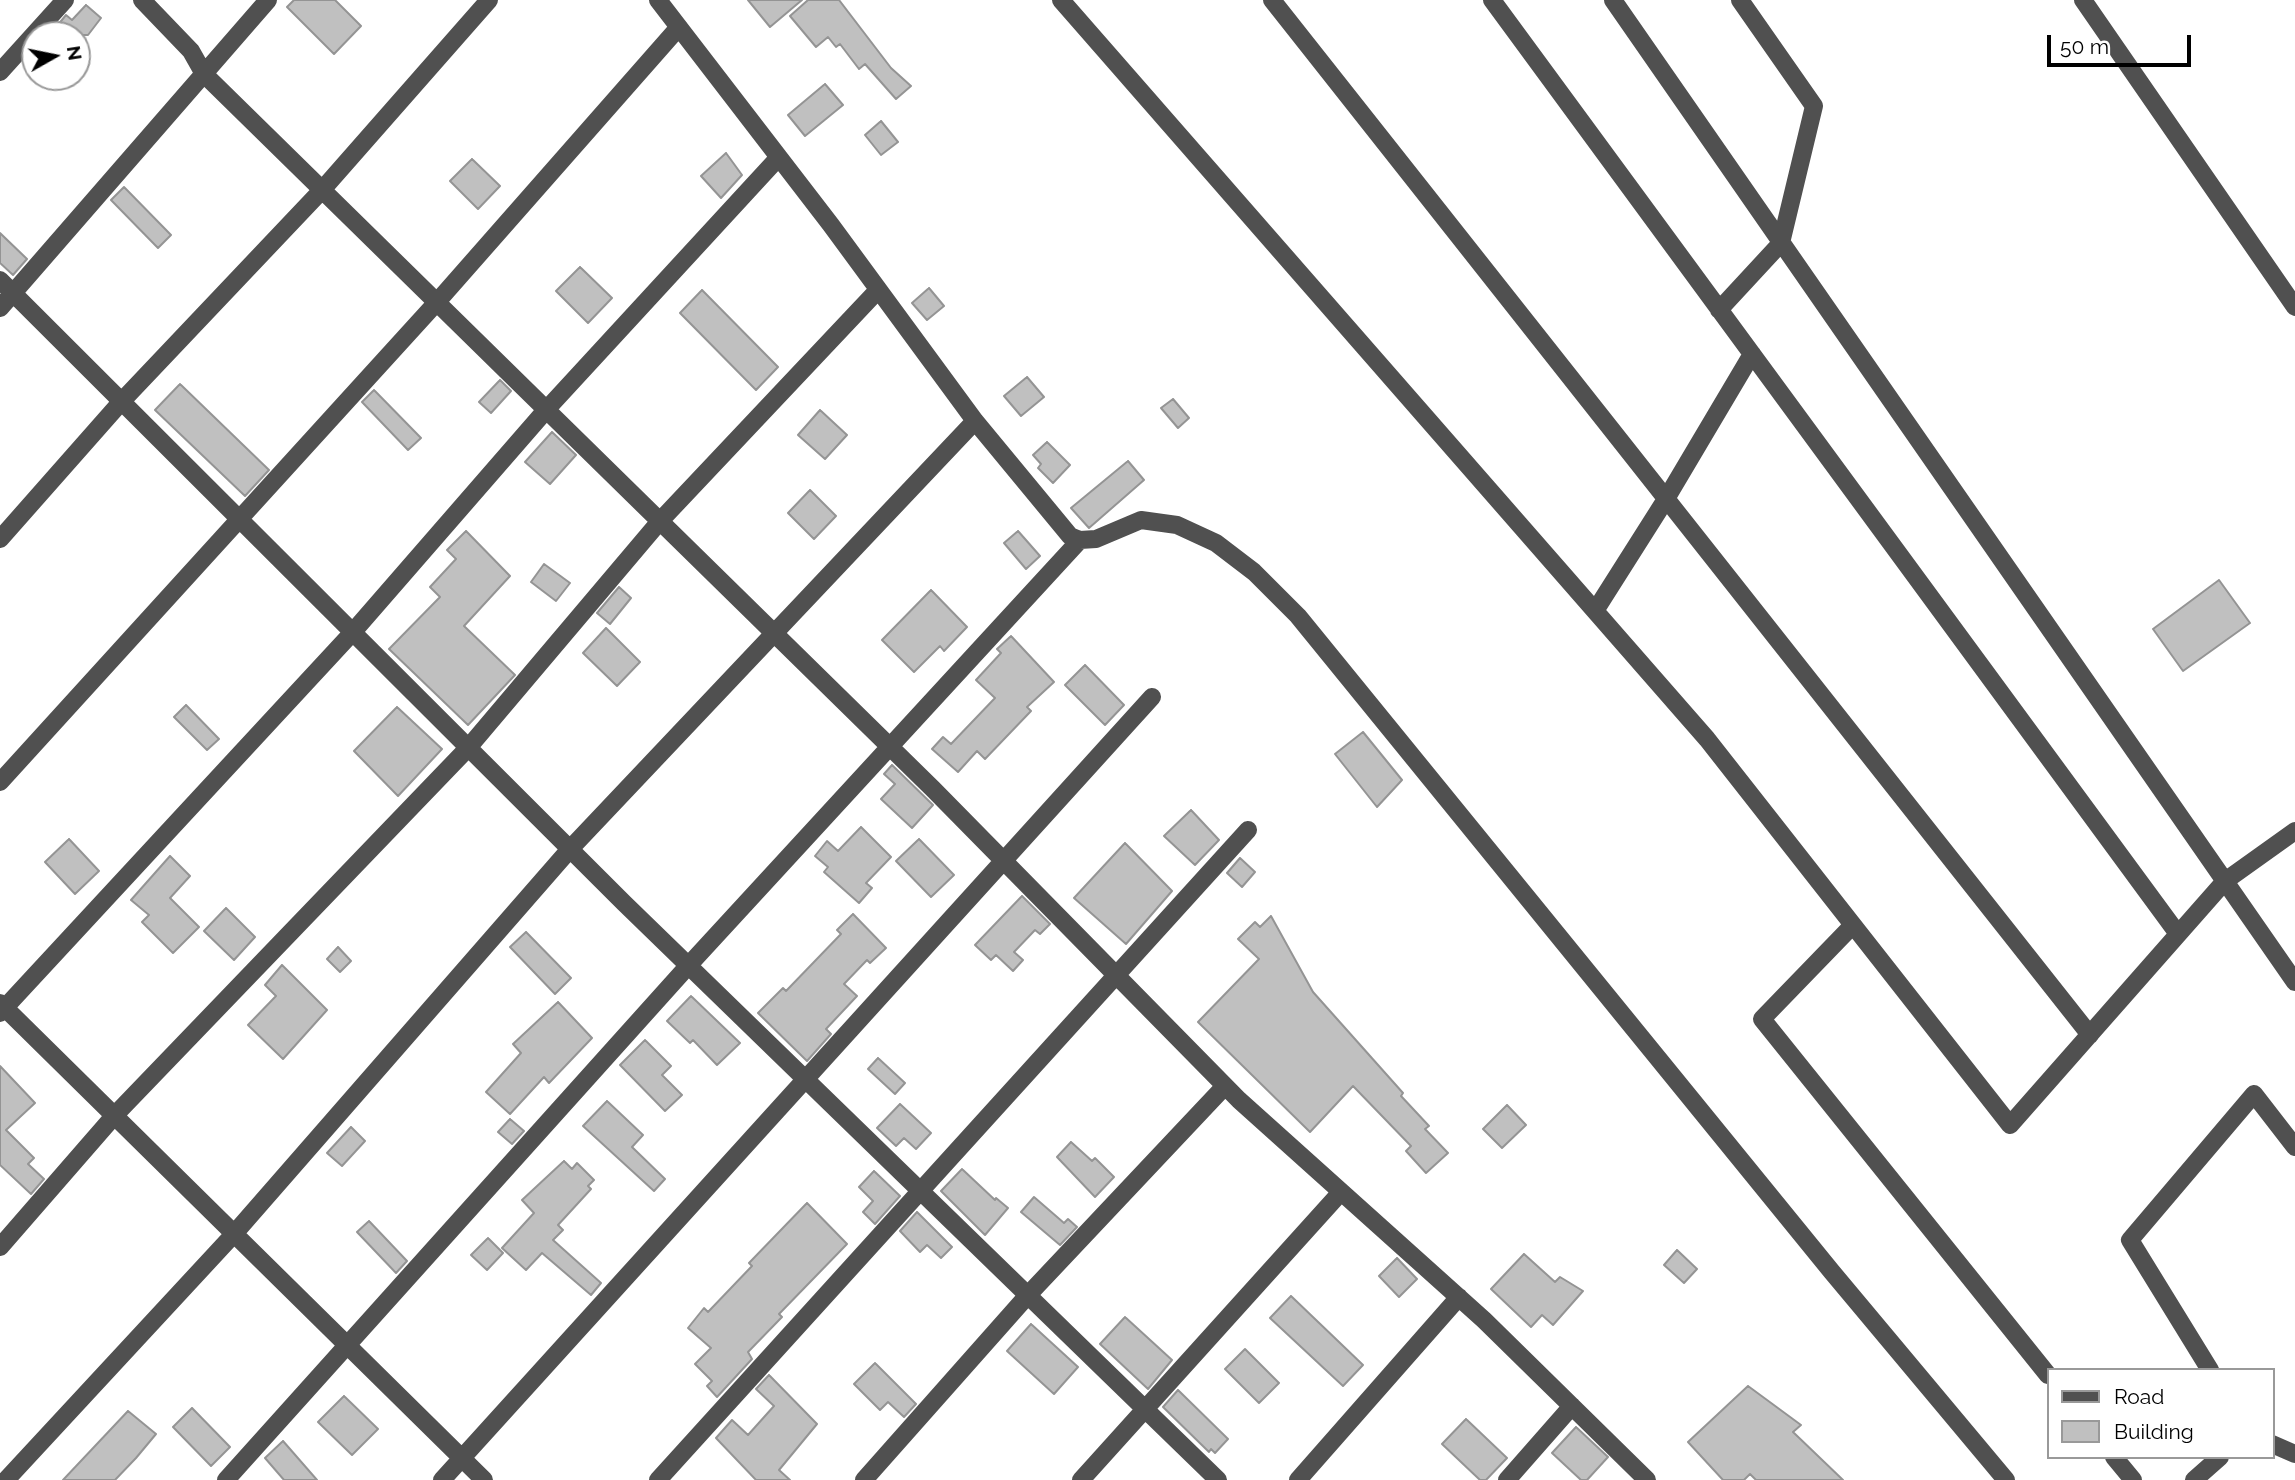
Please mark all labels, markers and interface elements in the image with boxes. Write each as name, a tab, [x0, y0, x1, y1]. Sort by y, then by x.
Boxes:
north arrow	[21, 21, 91, 91]
scale bar	[2050, 21, 2194, 65]
text: 50 m	[2060, 34, 2109, 59]
text: N	[63, 44, 87, 62]
legend	[2046, 1368, 2274, 1459]
text: Road	[2114, 1384, 2164, 1409]
text: Building	[2114, 1419, 2194, 1444]

